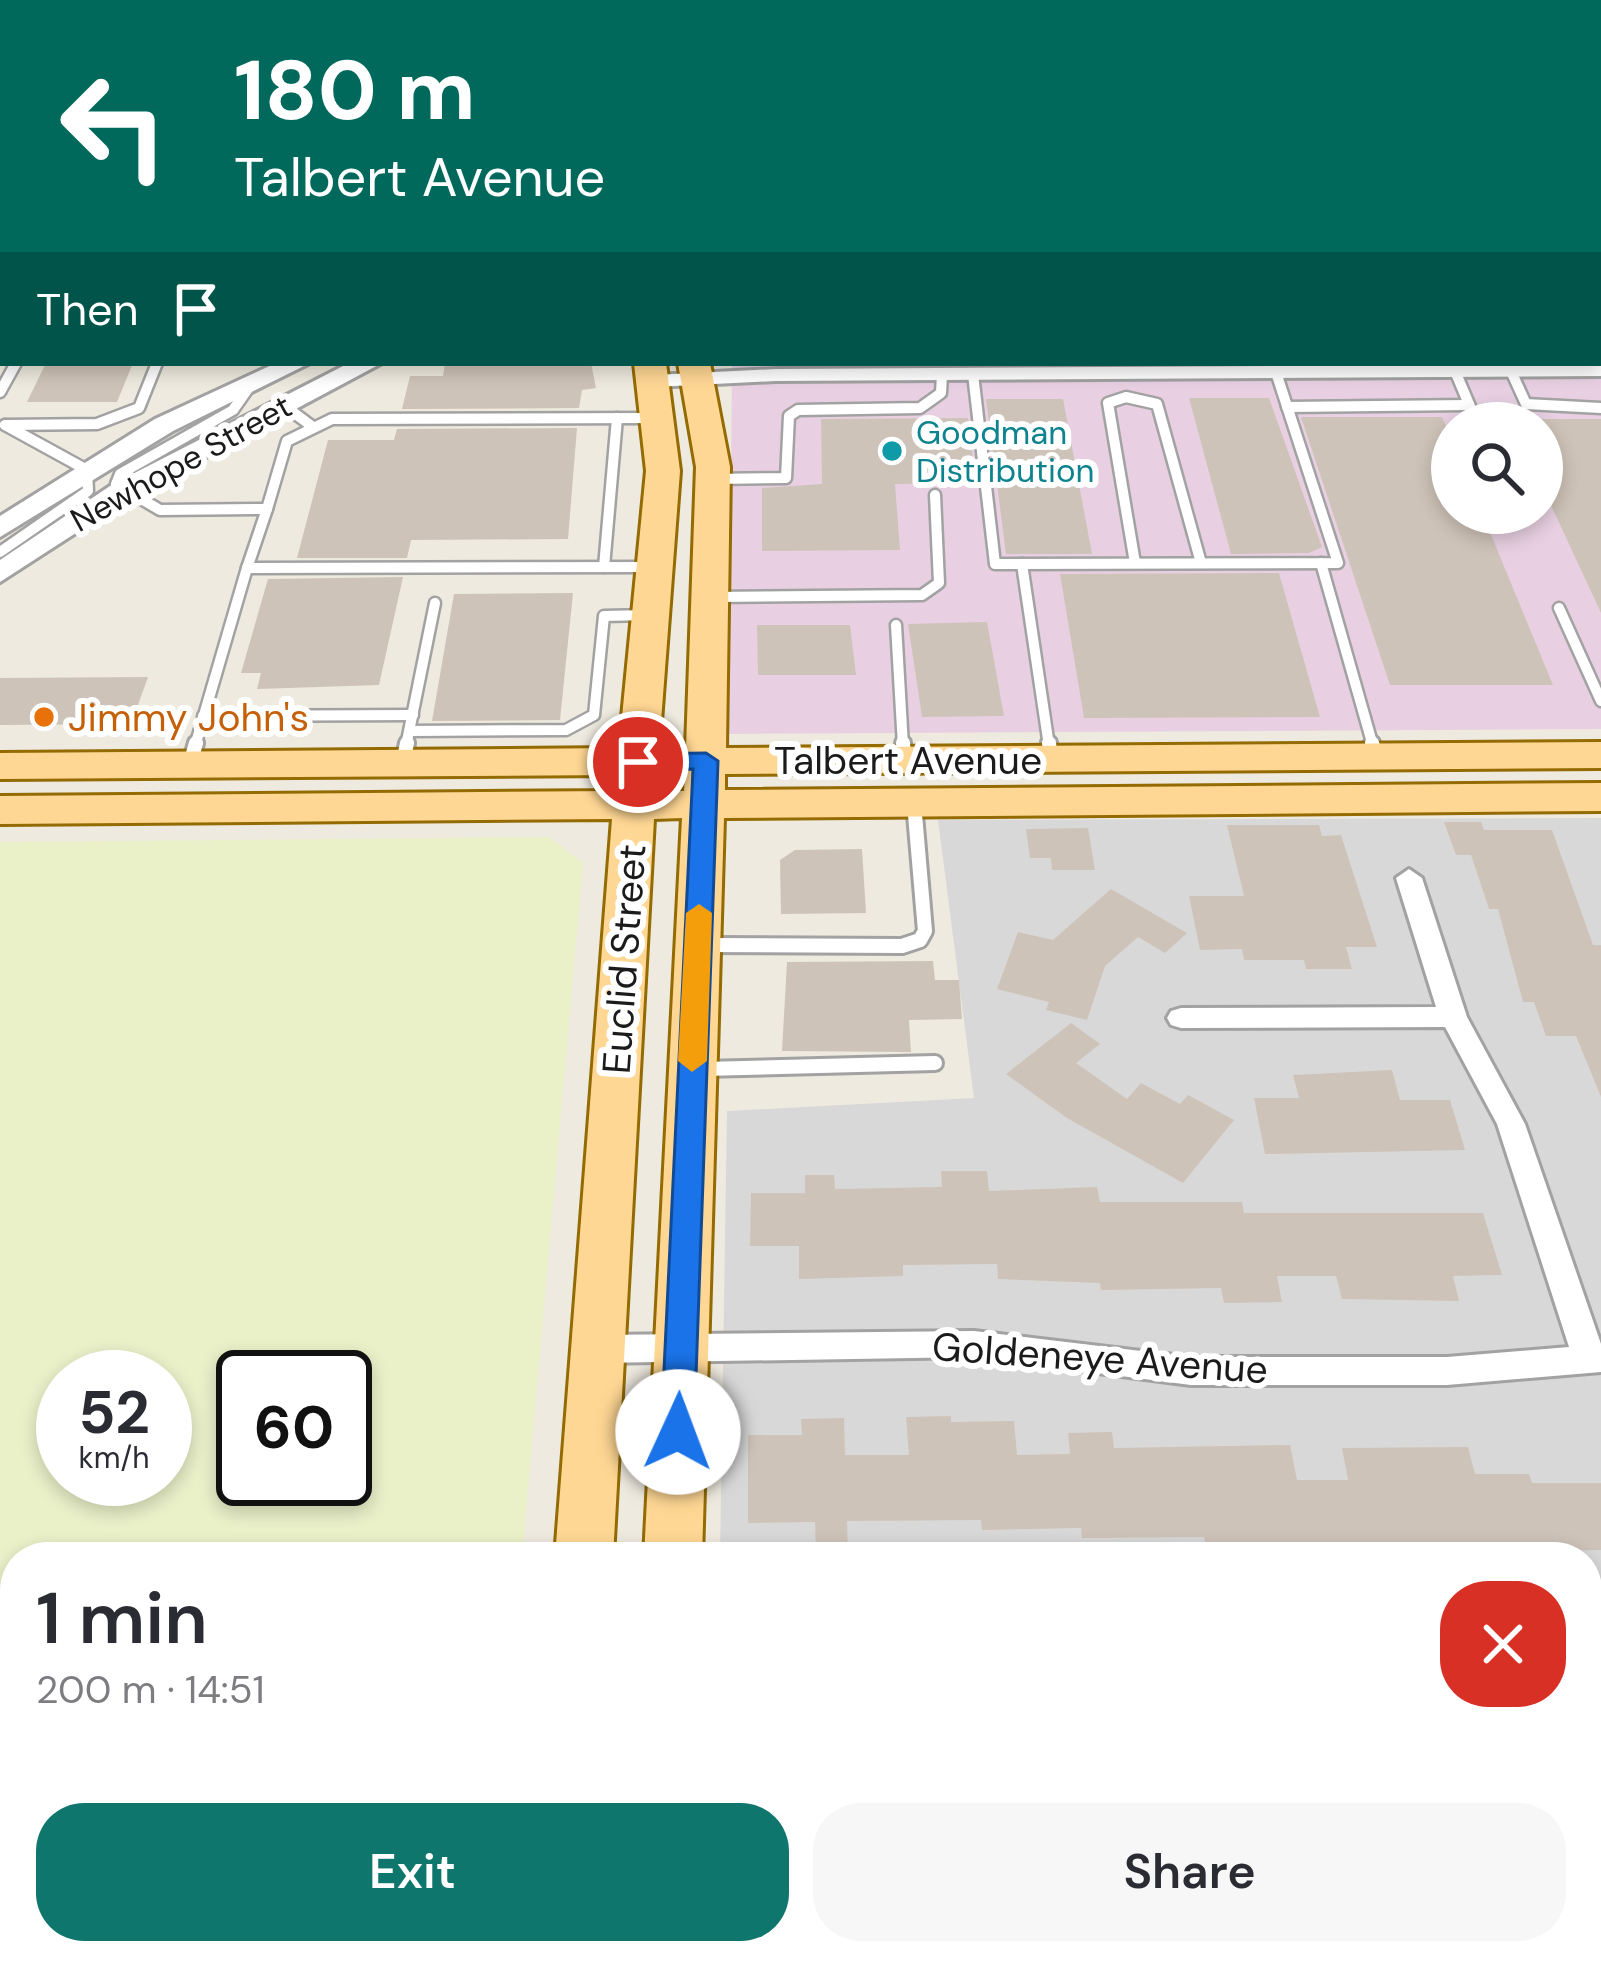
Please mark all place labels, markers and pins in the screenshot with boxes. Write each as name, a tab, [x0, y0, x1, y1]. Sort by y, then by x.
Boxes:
place label: Goodman Distribution	[916, 411, 1094, 492]
marker: Goodman Distribution	[879, 438, 905, 464]
place label: Jimmy John's	[68, 692, 309, 743]
marker: Jimmy John's	[31, 704, 57, 730]
pin	[587, 711, 689, 813]

